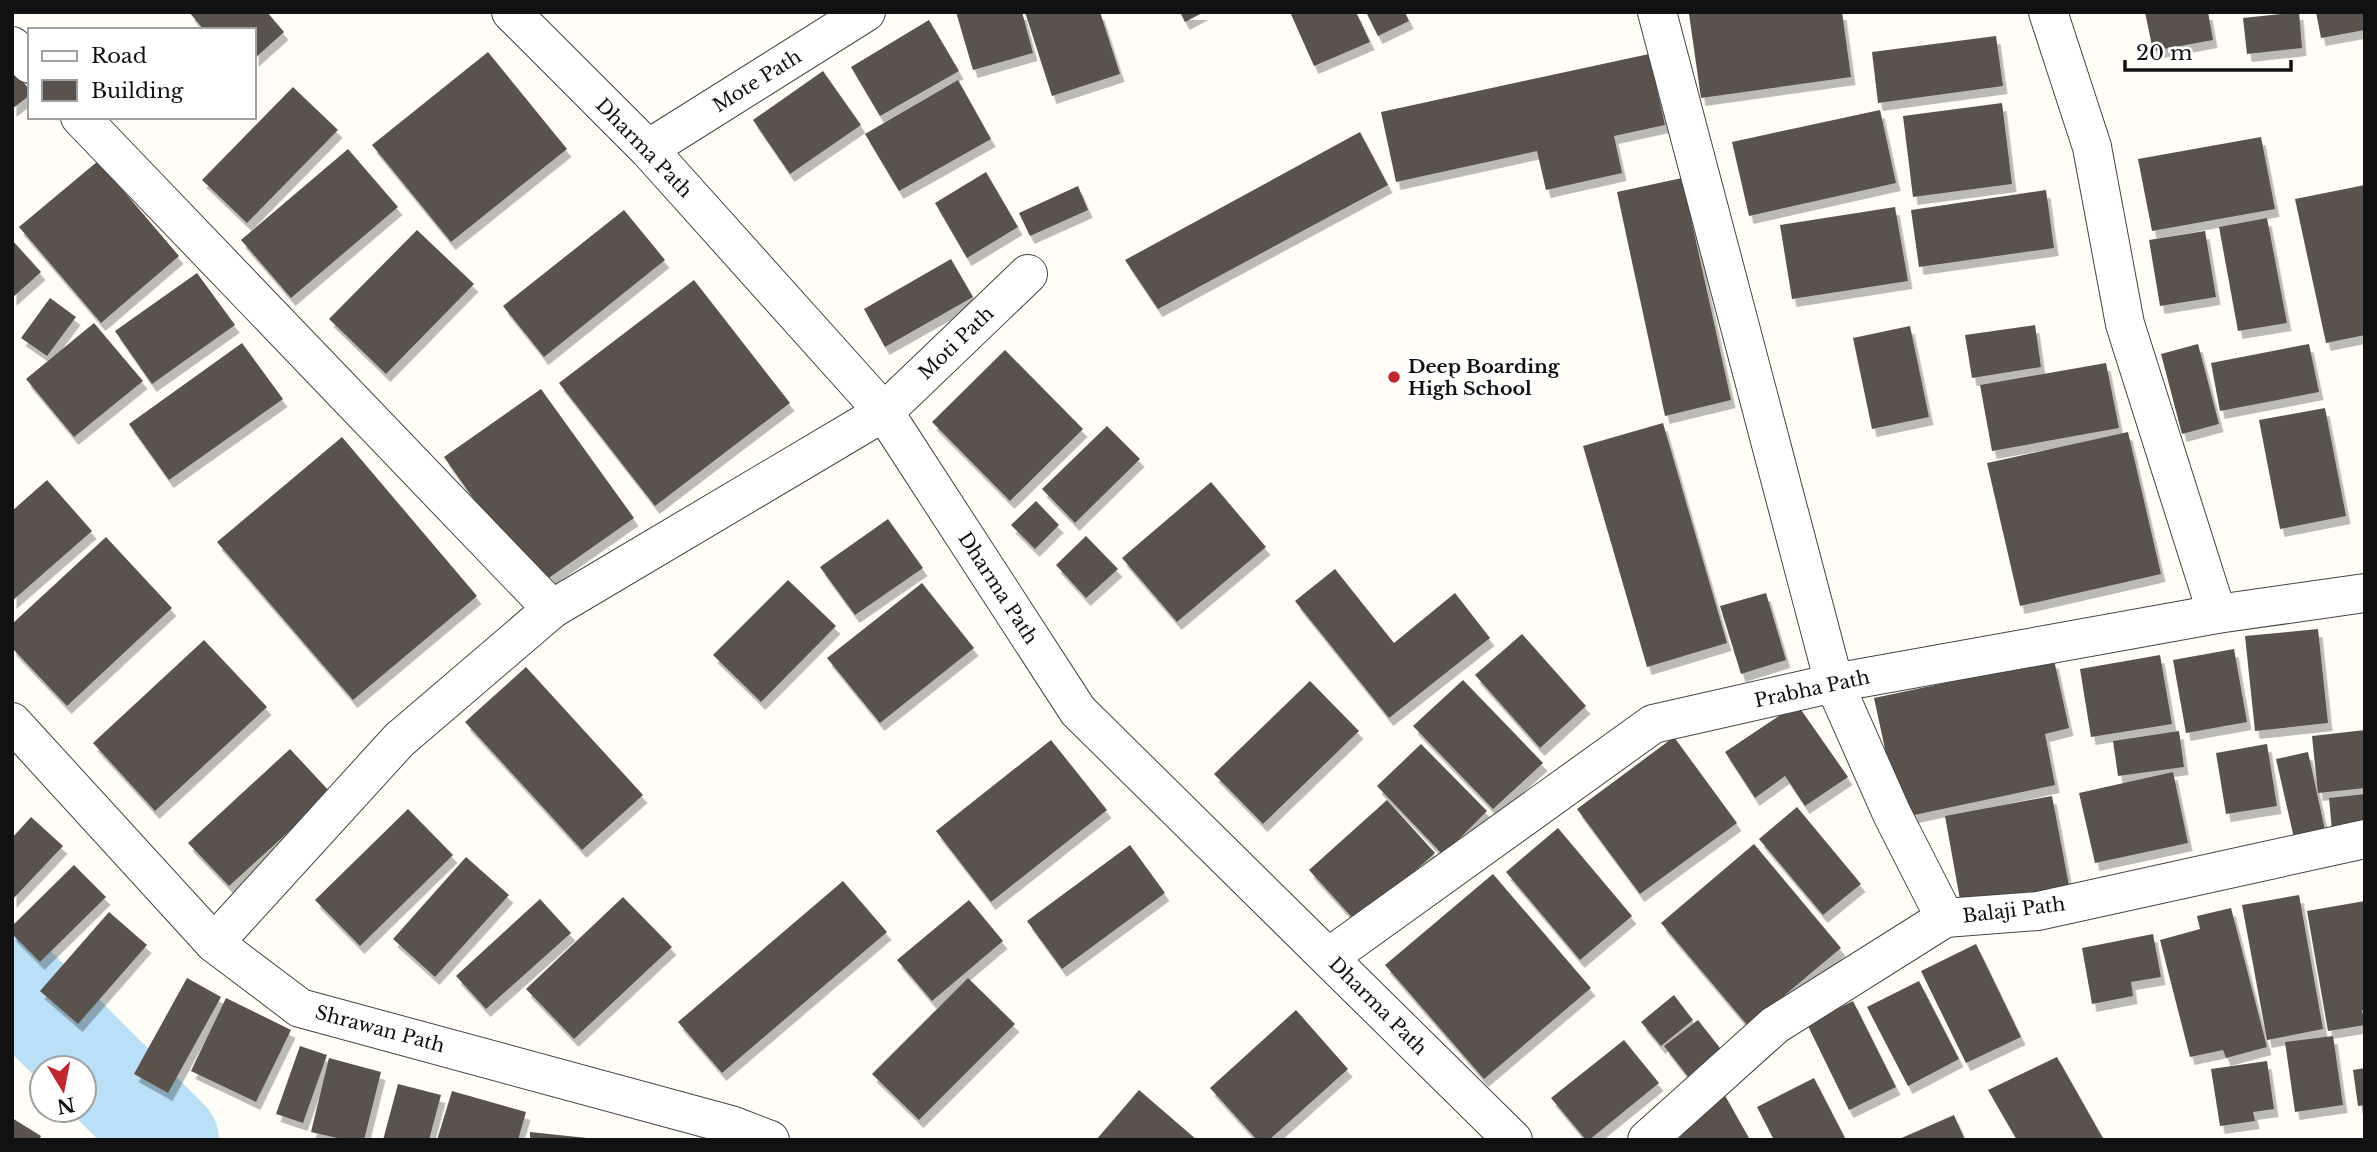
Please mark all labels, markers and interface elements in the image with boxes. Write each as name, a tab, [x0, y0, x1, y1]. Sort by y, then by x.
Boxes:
legend	[28, 28, 256, 119]
scale bar	[2125, 28, 2291, 72]
text: 20 m	[2136, 40, 2193, 66]
text: Road	[91, 43, 147, 69]
street label: Mote Path	[709, 45, 805, 117]
text: Building	[91, 78, 184, 104]
street label: Dharma Path	[591, 94, 697, 202]
street label: Moti Path	[914, 302, 998, 384]
place label: Deep Boarding High School	[1408, 355, 1561, 400]
marker: Deep Boarding High School	[1386, 369, 1402, 385]
street label: Dharma Path	[953, 528, 1043, 648]
street label: Prabha Path	[1752, 666, 1872, 712]
street label: Balaji Path	[1961, 892, 2067, 928]
street label: Dharma Path	[1324, 952, 1432, 1060]
street label: Shrawan Path	[313, 1001, 447, 1057]
north arrow	[28, 1054, 98, 1124]
text: N	[55, 1092, 77, 1118]

